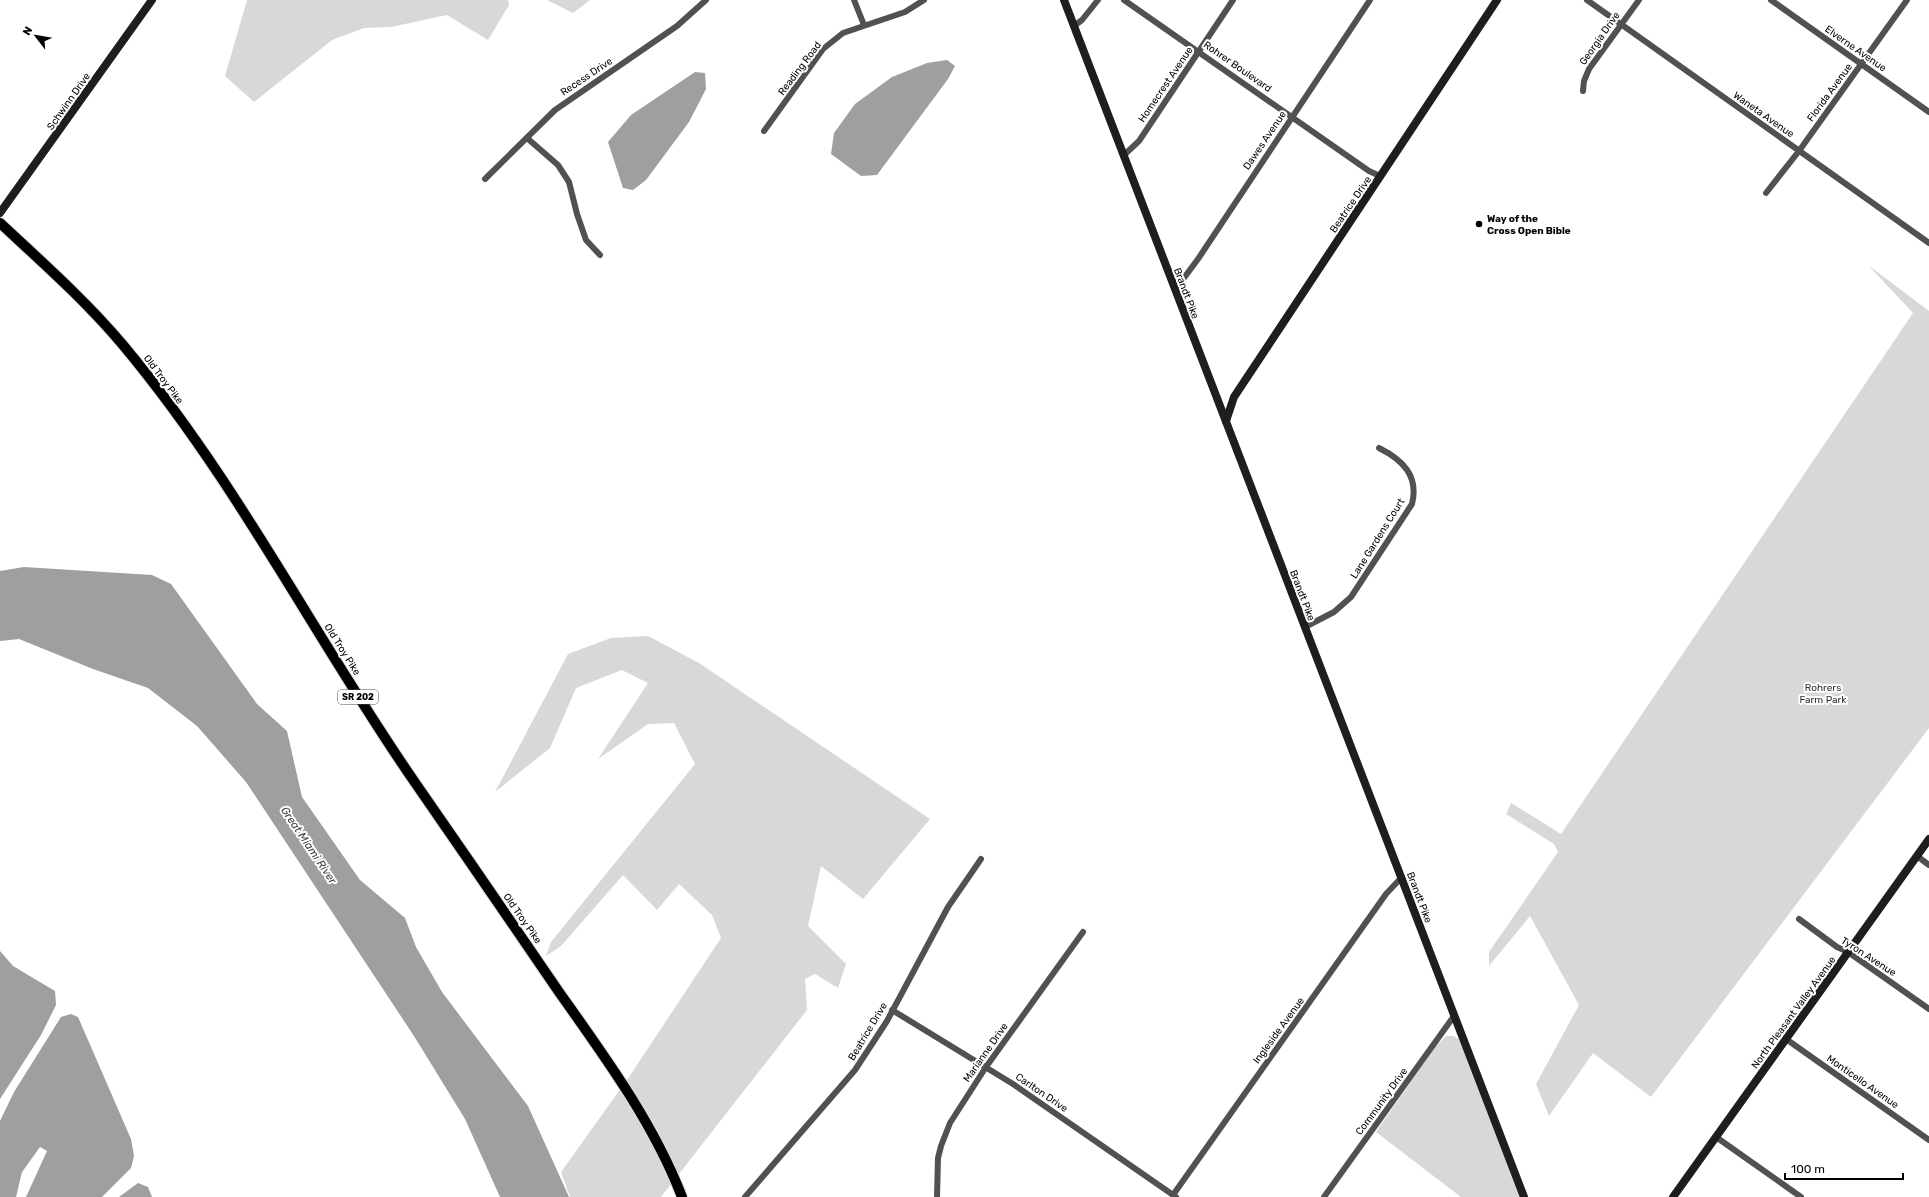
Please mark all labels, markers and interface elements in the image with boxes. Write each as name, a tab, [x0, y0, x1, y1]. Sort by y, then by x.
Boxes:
street label: Georgia Drive	[1577, 9, 1623, 68]
north arrow	[16, 16, 56, 56]
street label: Elverne Avenue	[1822, 23, 1889, 75]
text: N	[20, 24, 36, 38]
street label: Reading Road	[776, 39, 824, 98]
street label: Rohrer Boulevard	[1201, 39, 1274, 95]
street label: Homecrest Avenue	[1136, 44, 1196, 125]
street label: Recess Drive	[558, 55, 615, 99]
street label: Florida Avenue	[1805, 61, 1855, 124]
street label: Schwinn Drive	[45, 70, 93, 132]
street label: Waneta Avenue	[1731, 89, 1797, 140]
street label: Dawes Avenue	[1241, 109, 1289, 172]
street label: Beatrice Drive	[1328, 174, 1374, 235]
place label: Way of the Cross Open Bible	[1487, 213, 1571, 237]
marker: Way of the Cross Open Bible	[1474, 219, 1484, 229]
street label: Brandt Pike	[1171, 266, 1201, 321]
street label: Old Troy Pike	[141, 353, 186, 407]
street label: Lane Gardens Court	[1348, 496, 1408, 581]
street label: Brandt Pike	[1287, 568, 1317, 623]
street label: Old Troy Pike	[322, 621, 363, 678]
park label: Rohrers Farm Park	[1799, 682, 1847, 706]
road number: SR 202	[338, 690, 378, 704]
water label: Great Miami River	[278, 804, 340, 887]
street label: Brandt Pike	[1404, 870, 1434, 925]
street label: Old Troy Pike	[500, 891, 544, 946]
street label: Tyron Avenue	[1839, 935, 1899, 979]
street label: North Pleasant Valley Avenue	[1749, 954, 1839, 1071]
street label: Ingleside Avenue	[1251, 995, 1307, 1066]
street label: Beatrice Drive	[846, 1000, 890, 1063]
street label: Marianne Drive	[961, 1020, 1011, 1084]
street label: Monticello Avenue	[1824, 1053, 1901, 1111]
street label: Community Drive	[1353, 1065, 1411, 1138]
street label: Carlton Drive	[1013, 1071, 1070, 1115]
scale bar	[1785, 1155, 1903, 1181]
text: 100 m	[1791, 1162, 1825, 1176]

